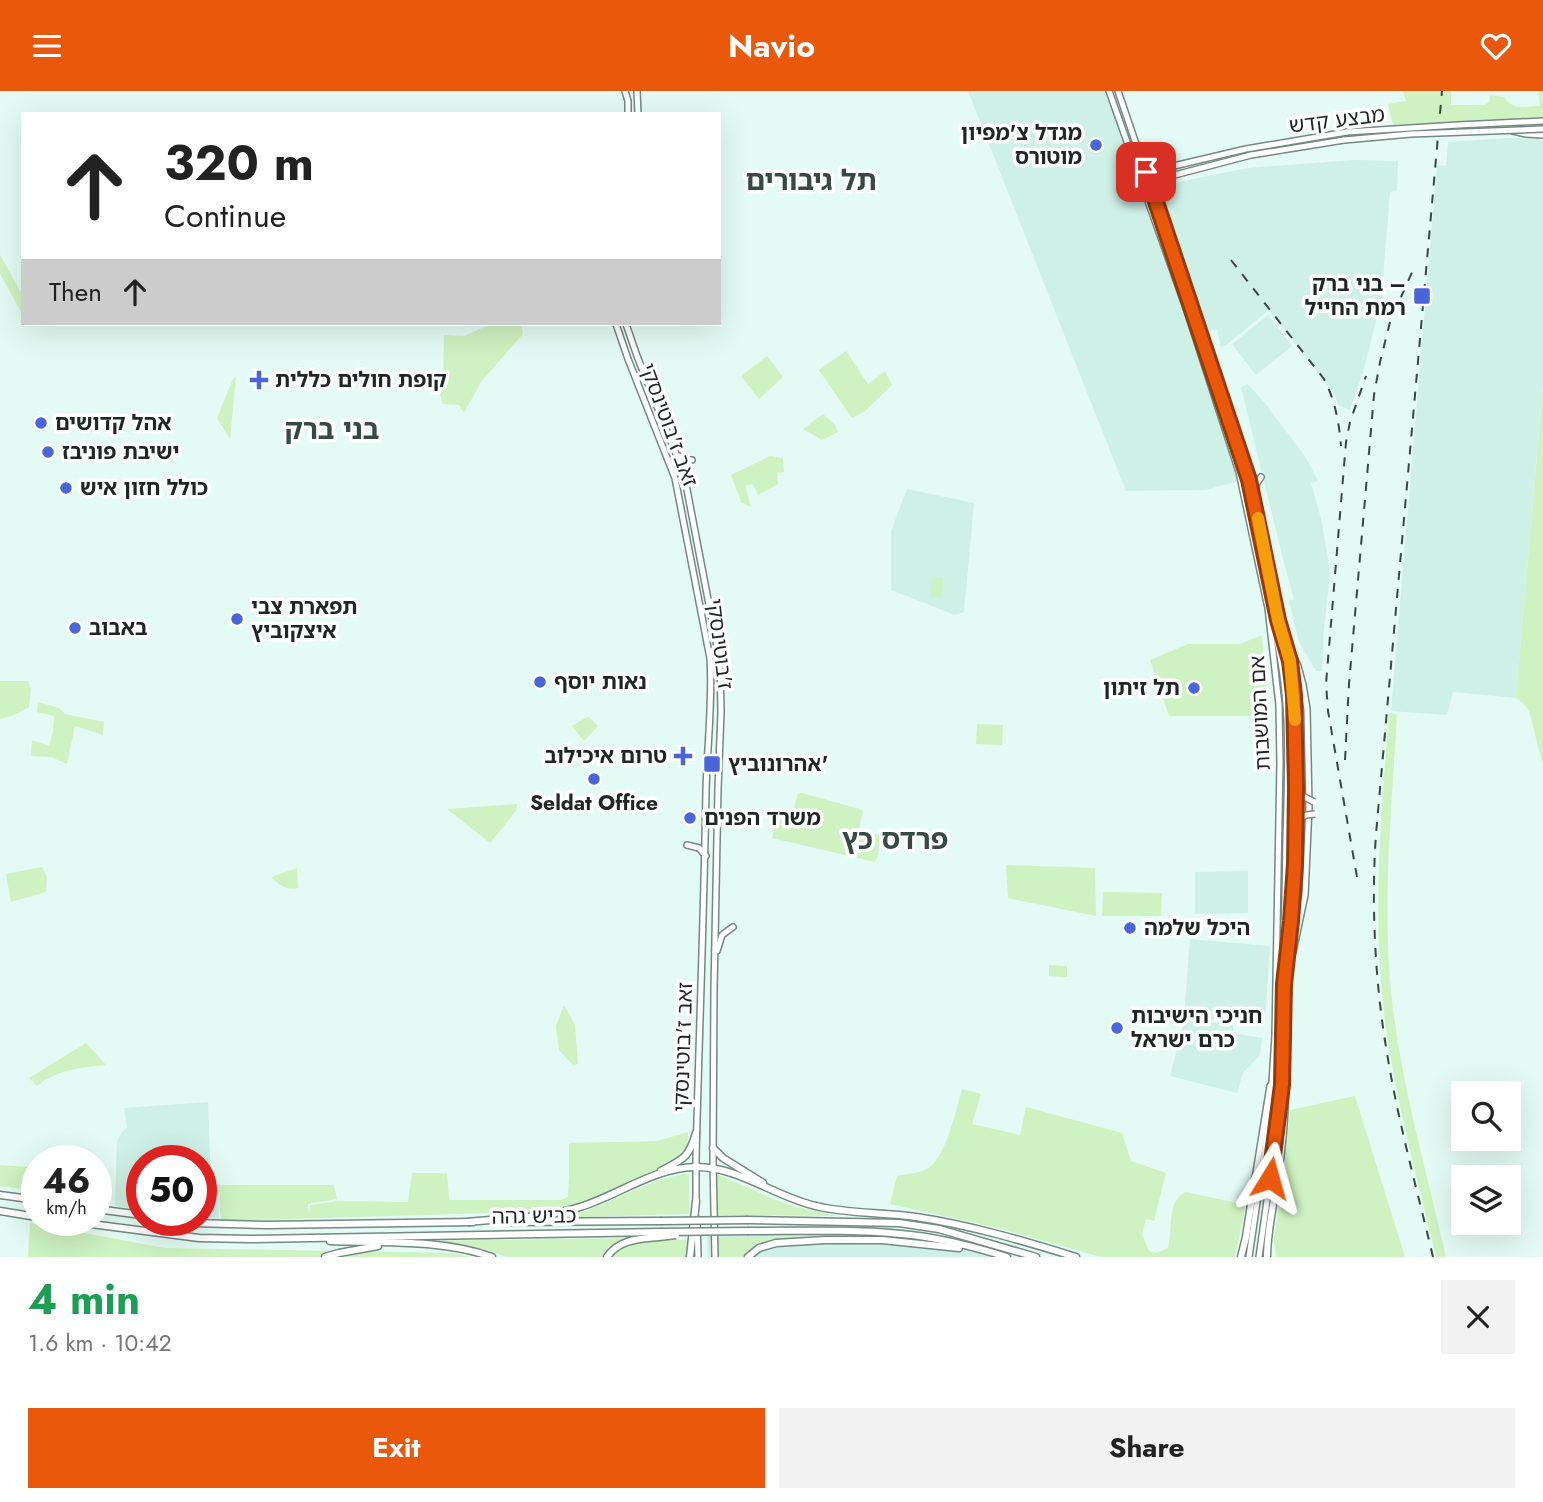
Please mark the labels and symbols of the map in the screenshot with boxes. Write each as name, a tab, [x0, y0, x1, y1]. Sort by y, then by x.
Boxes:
street label: מבצע קדש	[1287, 99, 1387, 141]
place label: מגדל צ'מפיון מוטורס	[961, 118, 1082, 172]
marker: מגדל צ'מפיון מוטורס	[1088, 137, 1104, 153]
pin	[1116, 142, 1176, 202]
district label: תל גיבורים	[745, 160, 877, 201]
place label: בני ברק – רמת החייל	[1305, 269, 1406, 323]
marker: בני ברק – רמת החייל	[1412, 286, 1432, 306]
street label: זאב ז'בוטינסקי	[633, 359, 705, 491]
place label: קופת חולים כללית	[275, 365, 447, 395]
marker: קופת חולים כללית	[249, 370, 269, 390]
place label: אהל קדושים	[55, 408, 171, 438]
district label: בני ברק	[285, 409, 380, 450]
marker: אהל קדושים	[33, 415, 49, 431]
place label: ישיבת פוניבז	[62, 437, 180, 467]
marker: ישיבת פוניבז	[40, 444, 56, 460]
place label: כולל חזון איש	[80, 473, 208, 503]
marker: כולל חזון איש	[58, 480, 74, 496]
place label: תפארת צבי איצקוביץ	[251, 592, 357, 646]
street label: ז'בוטינסקי	[700, 597, 740, 691]
marker: תפארת צבי איצקוביץ	[229, 611, 245, 627]
place label: באבוב	[89, 613, 147, 643]
marker: באבוב	[67, 620, 83, 636]
street label: אם המושבות	[1242, 655, 1278, 771]
place label: נאות יוסף	[554, 667, 647, 697]
place label: תל זיתון	[1103, 673, 1180, 703]
marker: נאות יוסף	[532, 674, 548, 690]
marker: תל זיתון	[1186, 680, 1202, 696]
place label: טרום איכילוב	[544, 741, 667, 771]
marker: טרום איכילוב	[673, 746, 693, 766]
place label: אהרונוביץ'	[728, 749, 828, 779]
marker: אהרונוביץ'	[702, 754, 722, 774]
marker: Seldat Office	[586, 771, 602, 787]
place label: Seldat Office	[530, 788, 658, 818]
place label: משרד הפנים	[704, 803, 821, 833]
marker: משרד הפנים	[682, 810, 698, 826]
district label: פרדס כץ	[842, 819, 948, 860]
place label: היכל שלמה	[1144, 913, 1250, 943]
marker: היכל שלמה	[1122, 920, 1138, 936]
street label: זאב ז'בוטינסקי	[666, 982, 700, 1112]
place label: חניכי הישיבות כרם ישראל	[1131, 1001, 1262, 1055]
marker: חניכי הישיבות כרם ישראל	[1109, 1020, 1125, 1036]
position arrow	[1233, 1141, 1307, 1215]
speed limit sign: 50	[126, 1145, 217, 1236]
street label: כביש גהה	[491, 1200, 577, 1232]

